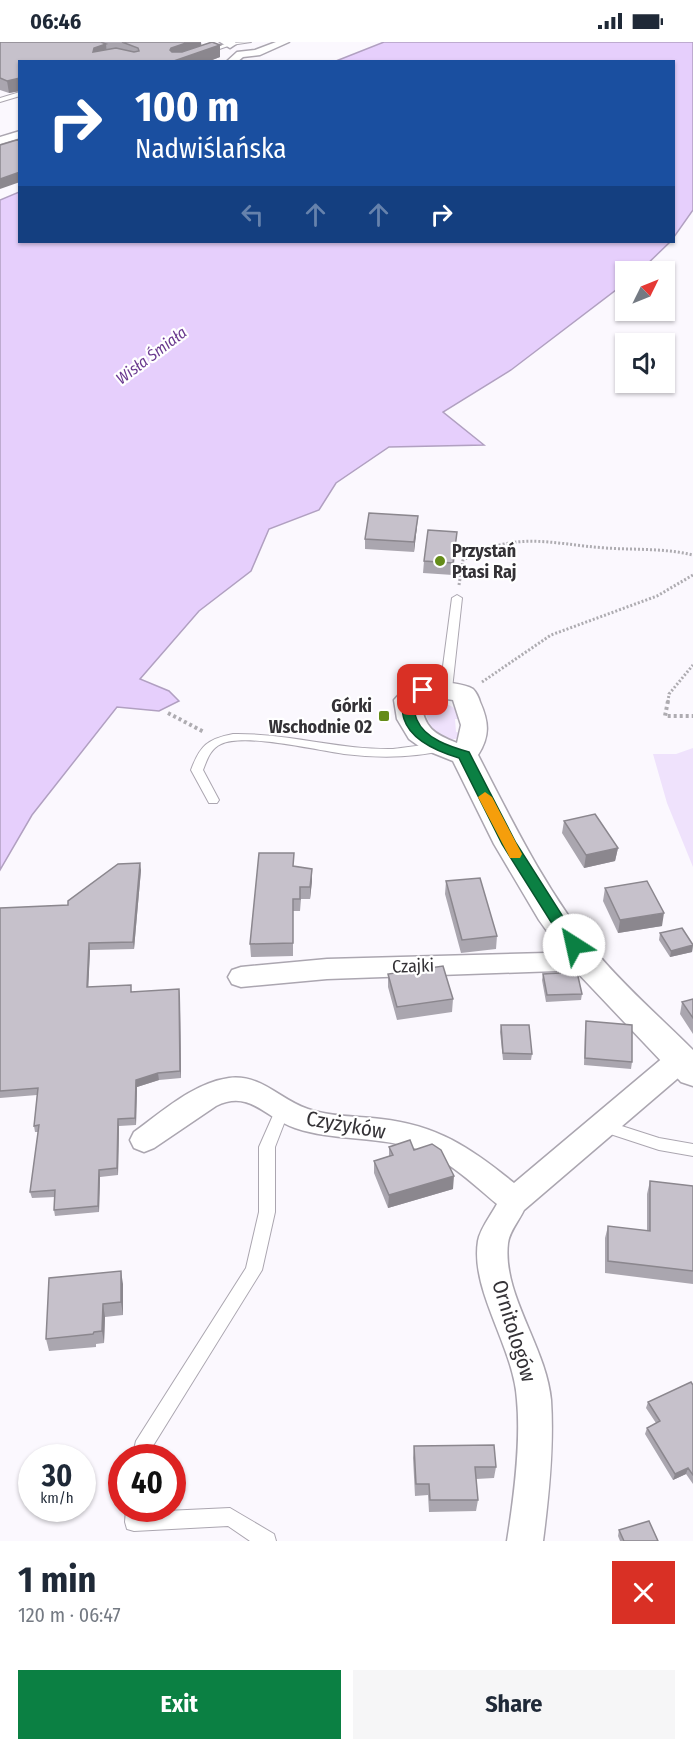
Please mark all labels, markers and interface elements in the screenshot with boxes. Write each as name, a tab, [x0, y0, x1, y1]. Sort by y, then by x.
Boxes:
text: 06:46	[30, 8, 81, 35]
text: 100 m	[135, 82, 239, 132]
icon: right	[36, 84, 114, 162]
text: Nadwiślańska	[135, 133, 287, 165]
icon: left	[236, 198, 269, 231]
icon: ahead	[299, 198, 332, 231]
icon: ahead	[362, 198, 395, 231]
icon: right	[425, 198, 458, 231]
north arrow	[615, 261, 675, 321]
map controls	[615, 261, 675, 393]
water label: Wisła Śmiała	[112, 322, 190, 388]
button: sound	[615, 333, 675, 393]
place label: Przystań Ptasi Raj	[452, 540, 516, 583]
marker: Przystań Ptasi Raj	[433, 554, 447, 568]
pin	[397, 664, 448, 715]
icon: arrive	[406, 673, 439, 706]
place label: Górki Wschodnie 02	[269, 695, 372, 738]
marker: Górki Wschodnie 02	[377, 709, 391, 723]
position arrow	[542, 913, 606, 977]
street label: Czajki	[392, 954, 434, 978]
street label: Czyżyków	[304, 1105, 388, 1145]
street label: Ornitologów	[486, 1277, 542, 1385]
speed limit sign: 40	[108, 1444, 186, 1522]
text: 30	[42, 1458, 72, 1494]
text: km/h	[40, 1489, 74, 1507]
text: 1 min	[18, 1558, 96, 1602]
button: close	[612, 1561, 675, 1624]
text: 120 m · 06:47	[18, 1603, 121, 1627]
button: Exit	[18, 1670, 341, 1739]
button: Share	[353, 1670, 675, 1739]

